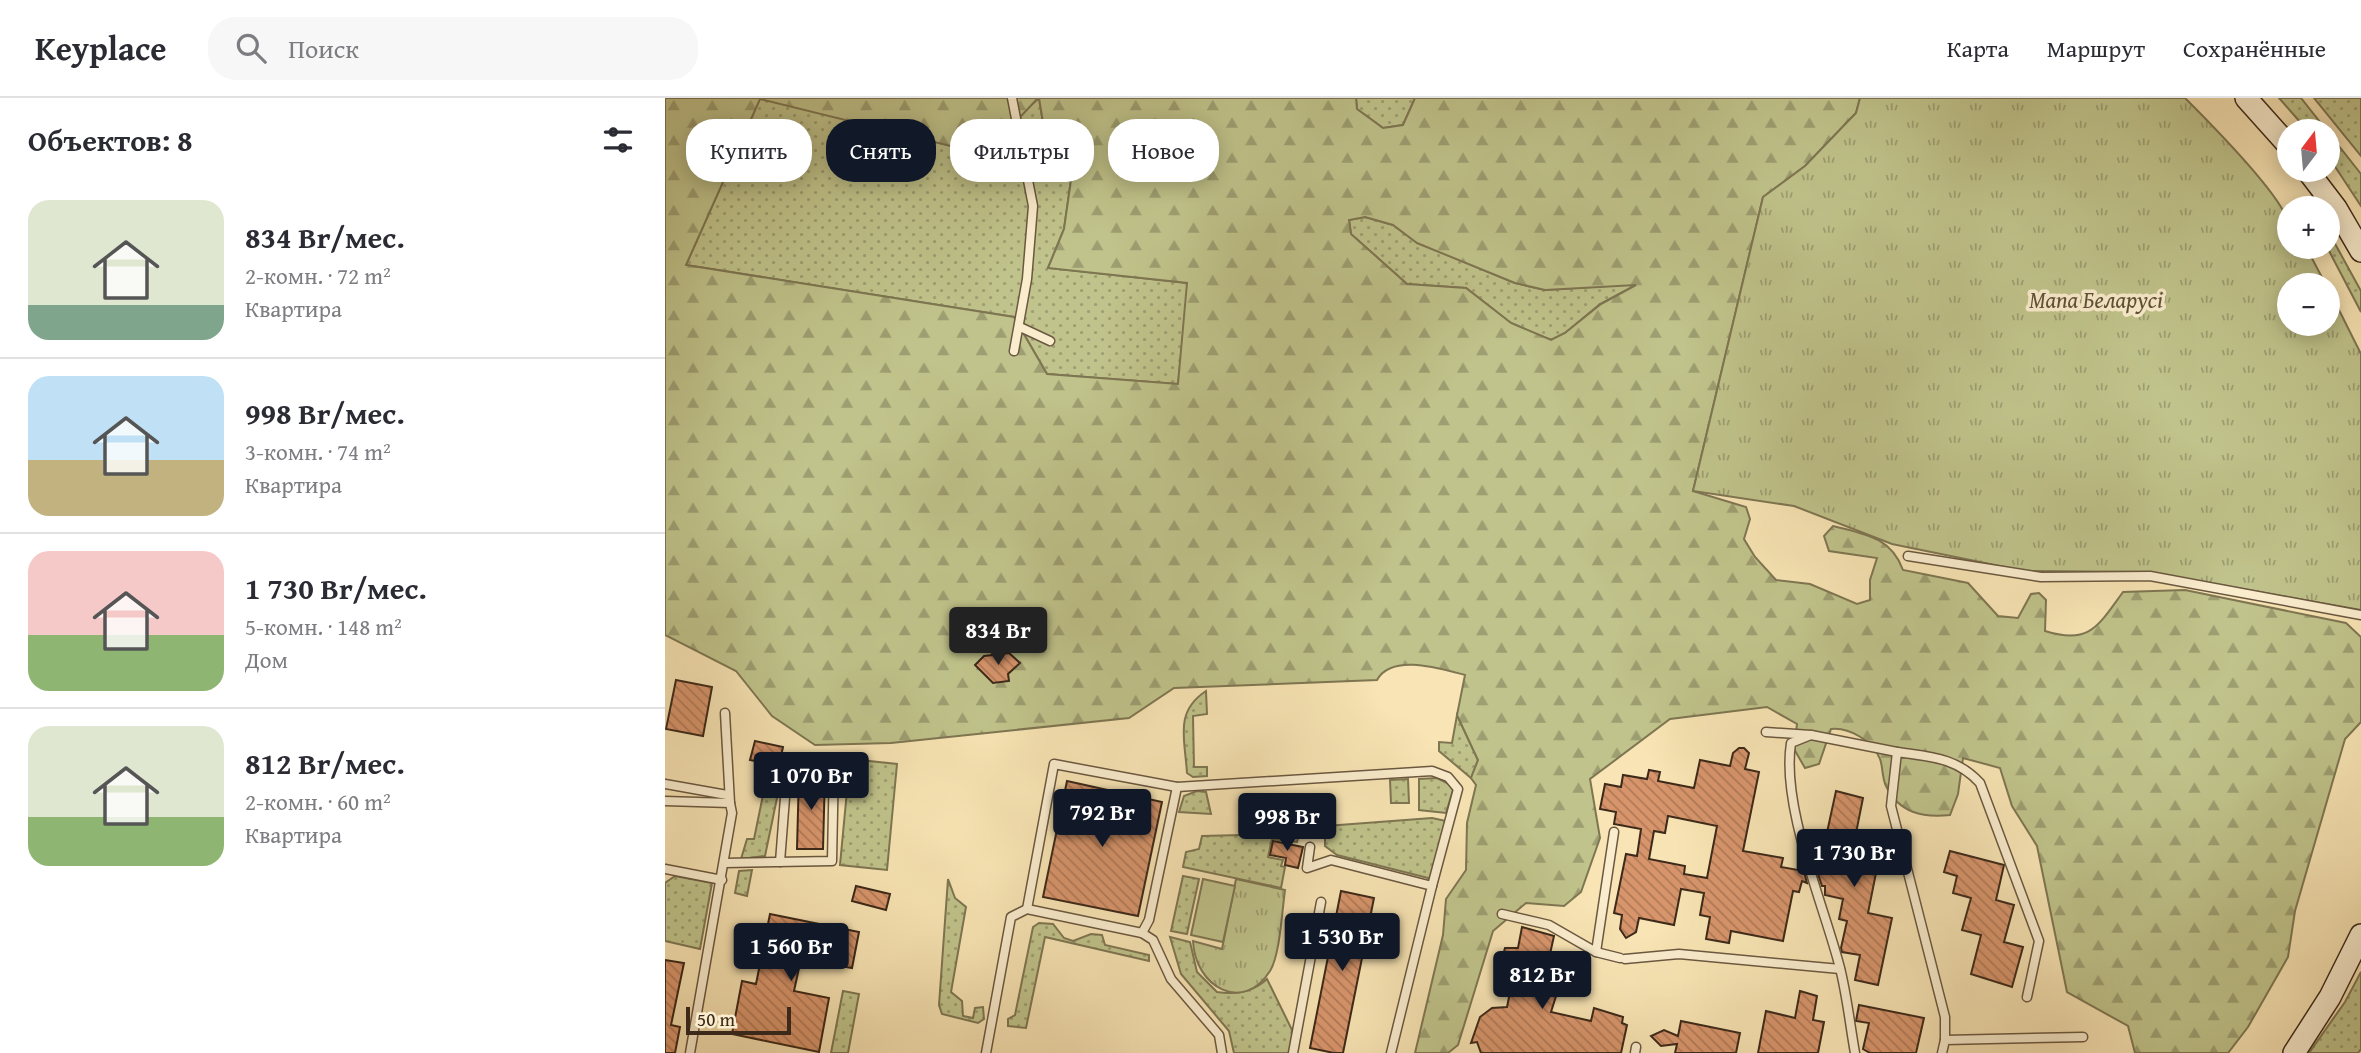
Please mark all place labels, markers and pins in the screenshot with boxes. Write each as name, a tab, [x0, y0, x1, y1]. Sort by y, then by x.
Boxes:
pin: 834 Br	[941, 608, 1055, 667]
pin: 1 070 Br	[739, 752, 883, 812]
pin: 792 Br	[1045, 790, 1159, 849]
pin: 998 Br	[1230, 794, 1344, 853]
pin: 1 730 Br	[1782, 830, 1926, 889]
pin: 1 530 Br	[1270, 914, 1414, 973]
pin: 1 560 Br	[719, 924, 863, 983]
pin: 812 Br	[1485, 951, 1599, 1011]

